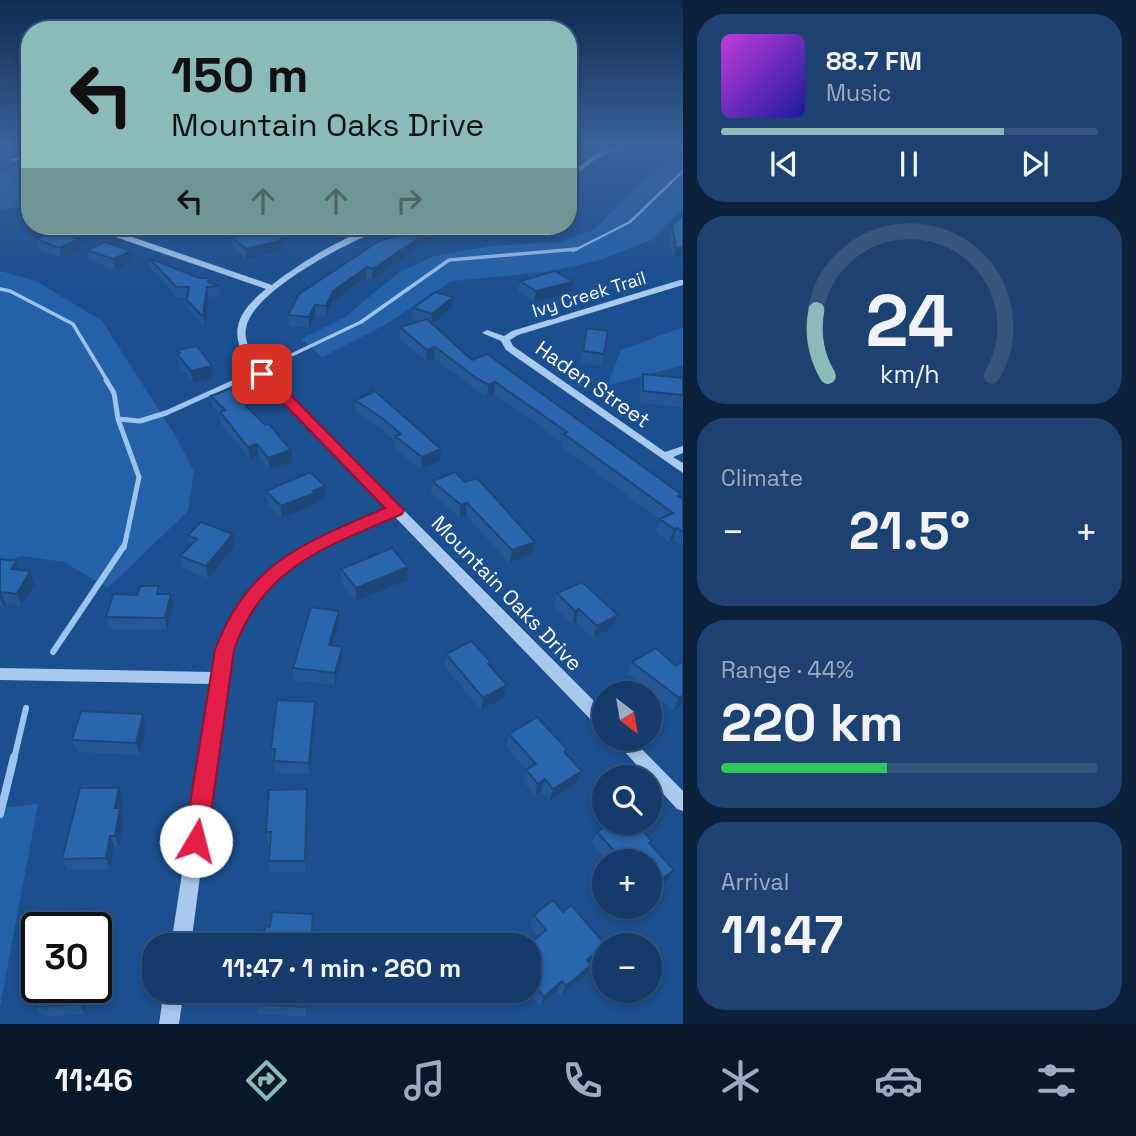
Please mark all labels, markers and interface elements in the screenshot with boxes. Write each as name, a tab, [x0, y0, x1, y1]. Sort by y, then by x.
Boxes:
text: 150 m	[171, 44, 309, 106]
text: 88.7 FM	[826, 44, 922, 78]
icon: left	[56, 49, 147, 140]
text: Music	[826, 78, 891, 108]
text: Mountain Oaks Drive	[171, 105, 484, 145]
icon: previous	[765, 145, 803, 183]
icon: pause	[890, 145, 928, 183]
icon: next	[1016, 145, 1054, 183]
icon: left	[171, 182, 209, 220]
icon: ahead	[244, 182, 282, 220]
icon: ahead	[317, 182, 355, 220]
icon: right	[390, 182, 428, 220]
street label: Ivy Creek Trail	[529, 266, 649, 322]
text: 24	[865, 274, 954, 367]
street label: Haden Street	[530, 335, 656, 433]
pin	[232, 344, 292, 404]
icon: arrive	[243, 355, 281, 393]
text: km/h	[880, 358, 939, 390]
text: Climate	[721, 463, 803, 493]
text: 21.5°	[849, 498, 970, 564]
text: −	[721, 508, 745, 556]
text: +	[1074, 508, 1098, 556]
street label: Mountain Oaks Drive	[426, 510, 588, 676]
text: Range · 44%	[721, 655, 854, 685]
north arrow	[592, 681, 662, 751]
map controls	[592, 681, 662, 1003]
text: 220 km	[721, 690, 903, 756]
button: search	[592, 765, 662, 835]
position arrow	[159, 804, 233, 878]
button: +	[592, 849, 662, 919]
text: Arrival	[721, 867, 789, 897]
text: 11:47	[721, 902, 843, 968]
speed limit sign: 30	[21, 912, 112, 1003]
button: −	[592, 933, 662, 1003]
text: 11:47 · 1 min · 260 m	[222, 951, 461, 985]
icon: directions	[242, 1056, 291, 1105]
icon: music	[400, 1056, 449, 1105]
icon: phone	[558, 1056, 607, 1105]
icon: climate	[716, 1056, 765, 1105]
icon: car	[874, 1056, 923, 1105]
icon: filters	[1032, 1056, 1081, 1105]
text: 11:46	[55, 1060, 133, 1100]

